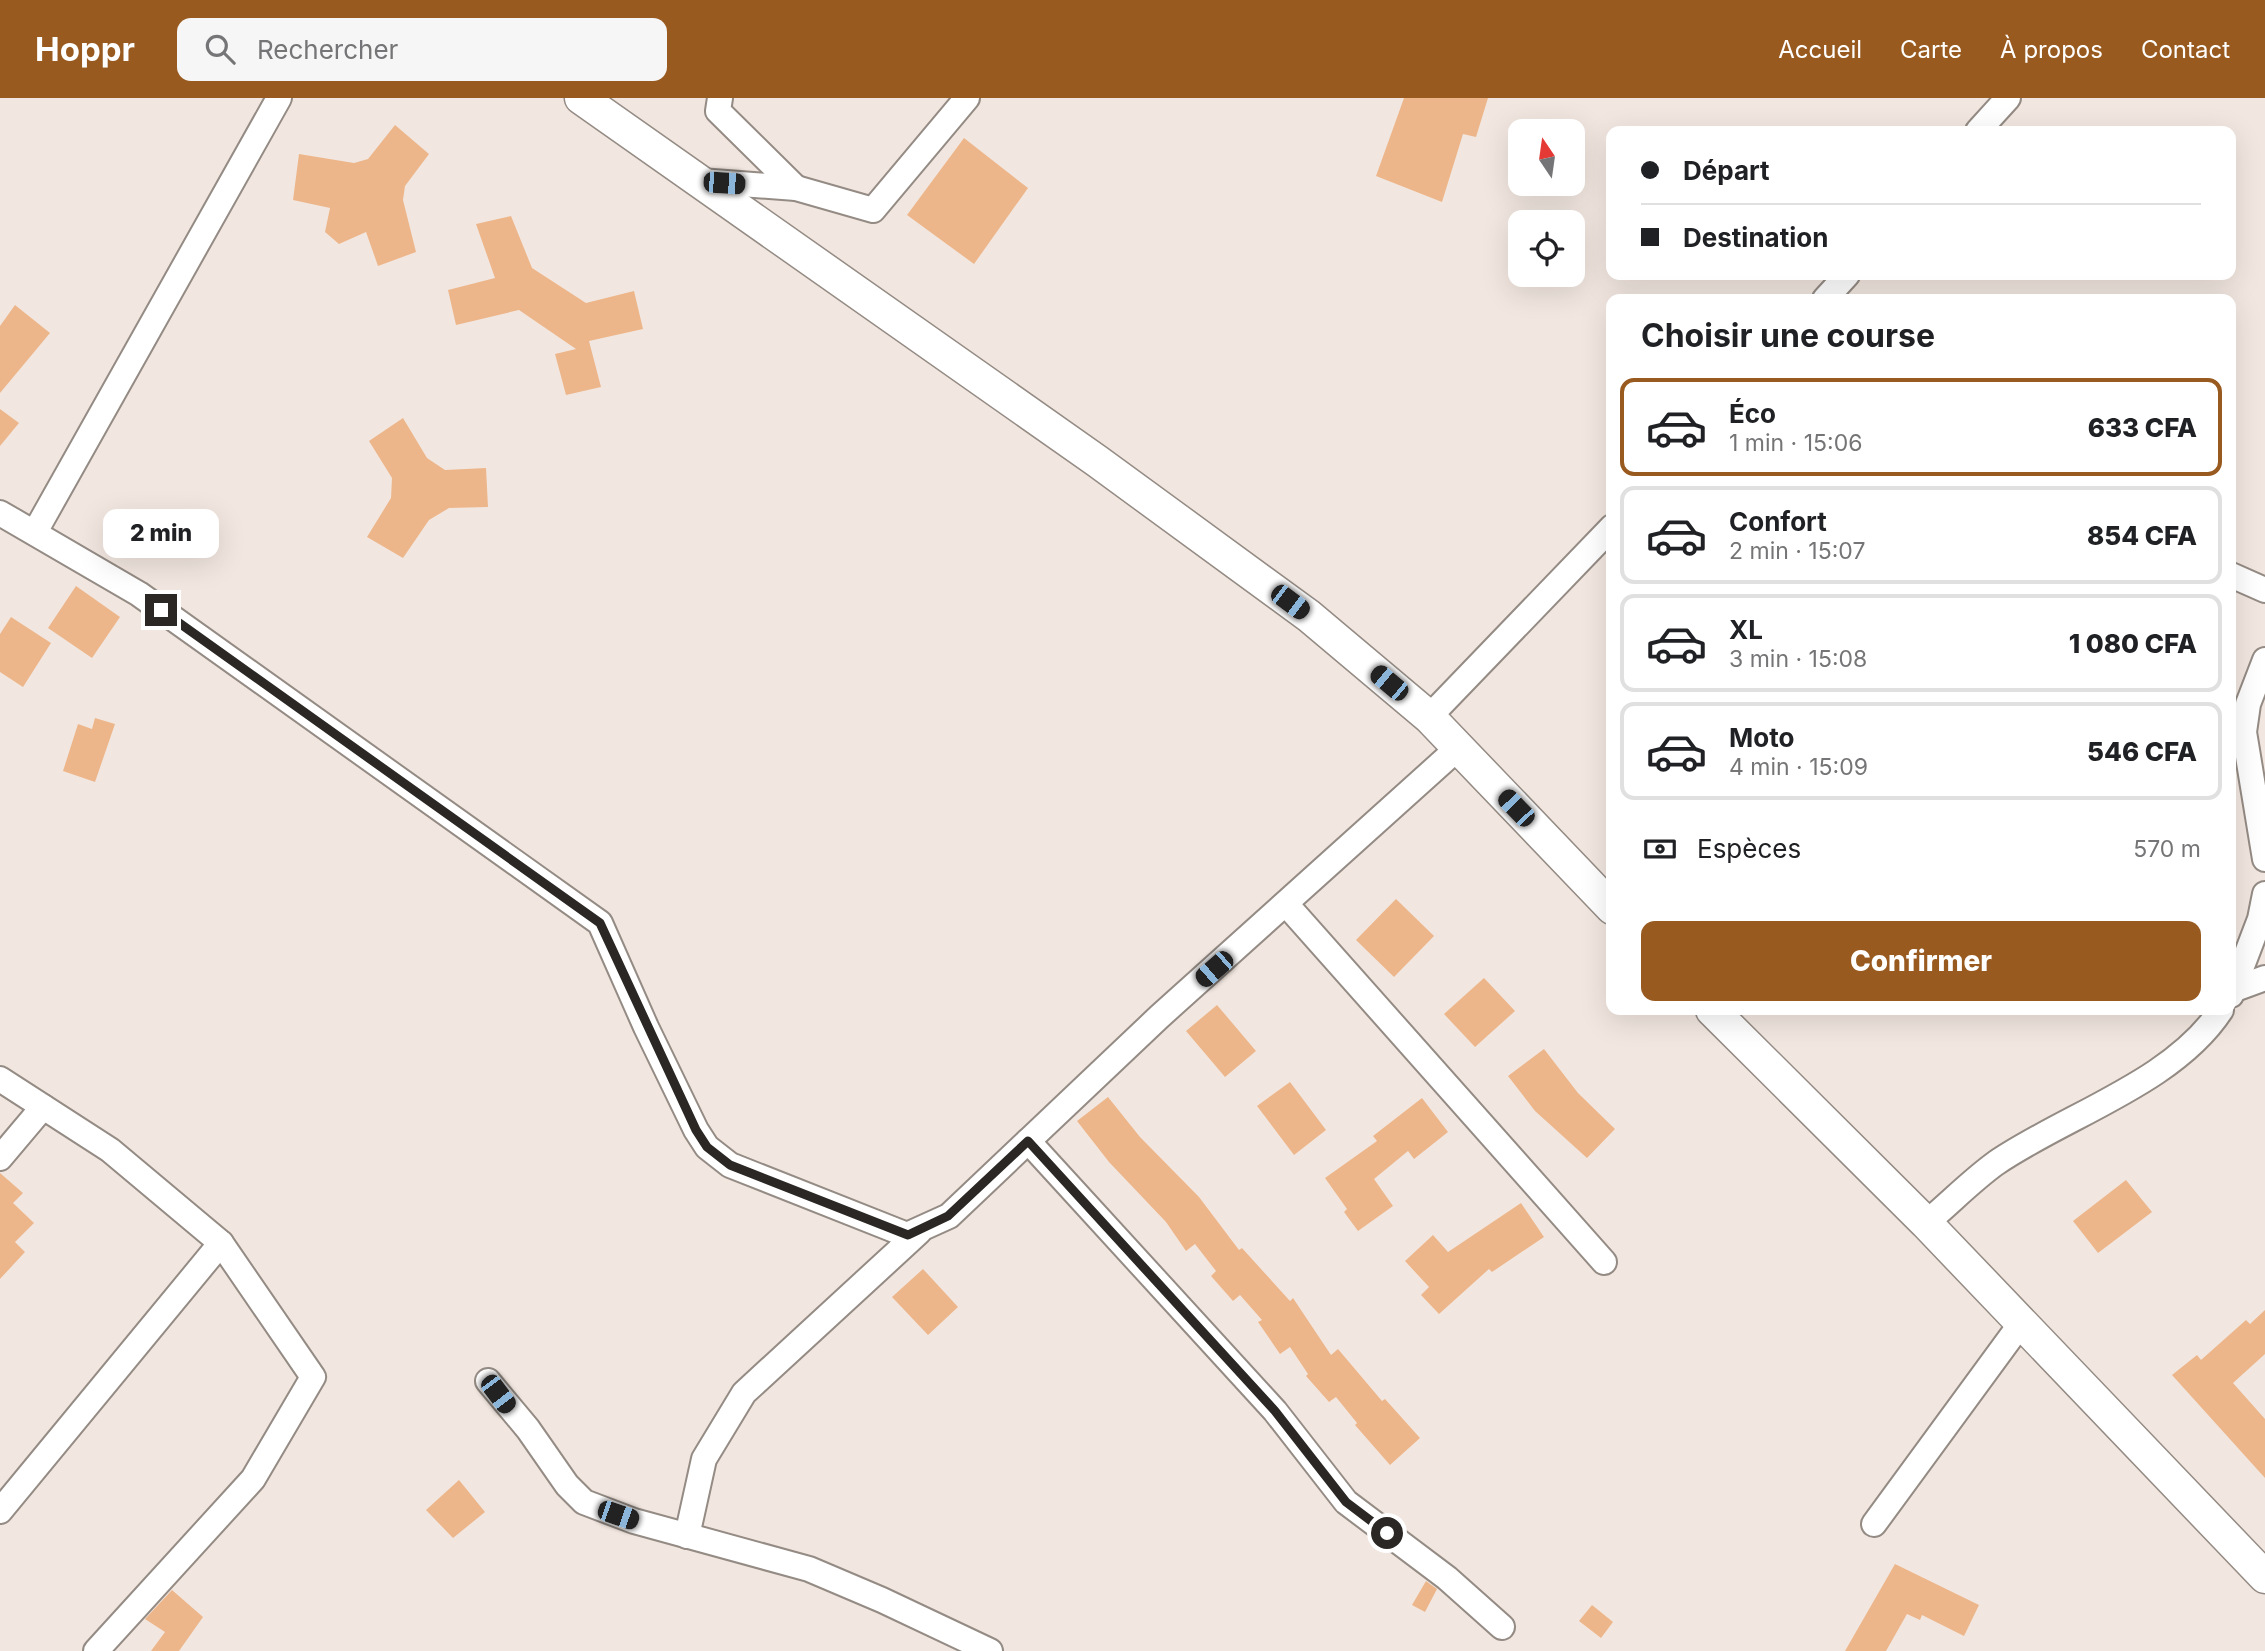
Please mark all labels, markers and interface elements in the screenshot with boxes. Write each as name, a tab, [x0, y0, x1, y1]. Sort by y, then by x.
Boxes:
search box	[177, 18, 667, 81]
text: Hoppr	[35, 29, 135, 69]
icon: search	[201, 30, 239, 68]
text: Rechercher	[257, 34, 398, 65]
text: Accueil	[1778, 35, 1862, 64]
text: Carte	[1900, 35, 1962, 64]
text: À propos	[2000, 35, 2103, 64]
text: Contact	[2141, 35, 2230, 64]
north arrow	[1508, 119, 1586, 196]
map controls	[1508, 119, 1585, 287]
text: Départ	[1683, 155, 1770, 186]
car	[703, 171, 746, 195]
button: locate	[1508, 210, 1585, 287]
text: Destination	[1683, 222, 1828, 253]
text: Choisir une course	[1641, 316, 1935, 355]
icon: car	[1645, 396, 1708, 459]
text: Éco	[1729, 398, 1776, 429]
text: 633 CFA	[2088, 412, 2197, 443]
text: 1 min · 15:06	[1729, 429, 1862, 457]
icon: car	[1645, 504, 1708, 567]
text: Confort	[1729, 506, 1827, 537]
callout: 2 min	[103, 508, 219, 558]
text: 2 min	[130, 519, 192, 547]
text: 854 CFA	[2087, 520, 2197, 551]
text: 2 min · 15:07	[1729, 537, 1865, 565]
car	[1267, 581, 1314, 623]
route end	[145, 594, 177, 626]
icon: car	[1645, 612, 1708, 675]
text: XL	[1729, 614, 1763, 645]
text: 1 080 CFA	[2069, 628, 2197, 659]
text: 3 min · 15:08	[1729, 645, 1867, 673]
car	[1367, 661, 1412, 705]
icon: car	[1645, 720, 1708, 783]
text: Moto	[1729, 722, 1794, 753]
text: 546 CFA	[2087, 736, 2197, 767]
text: 4 min · 15:09	[1729, 753, 1868, 781]
car	[1494, 786, 1539, 830]
icon: cash	[1641, 830, 1679, 868]
text: Espèces	[1697, 833, 1801, 864]
text: 570 m	[2133, 835, 2201, 863]
button: Confirmer	[1641, 921, 2201, 1001]
car	[1192, 947, 1237, 991]
car	[477, 1371, 520, 1417]
car	[595, 1498, 642, 1532]
route start	[1371, 1517, 1403, 1549]

